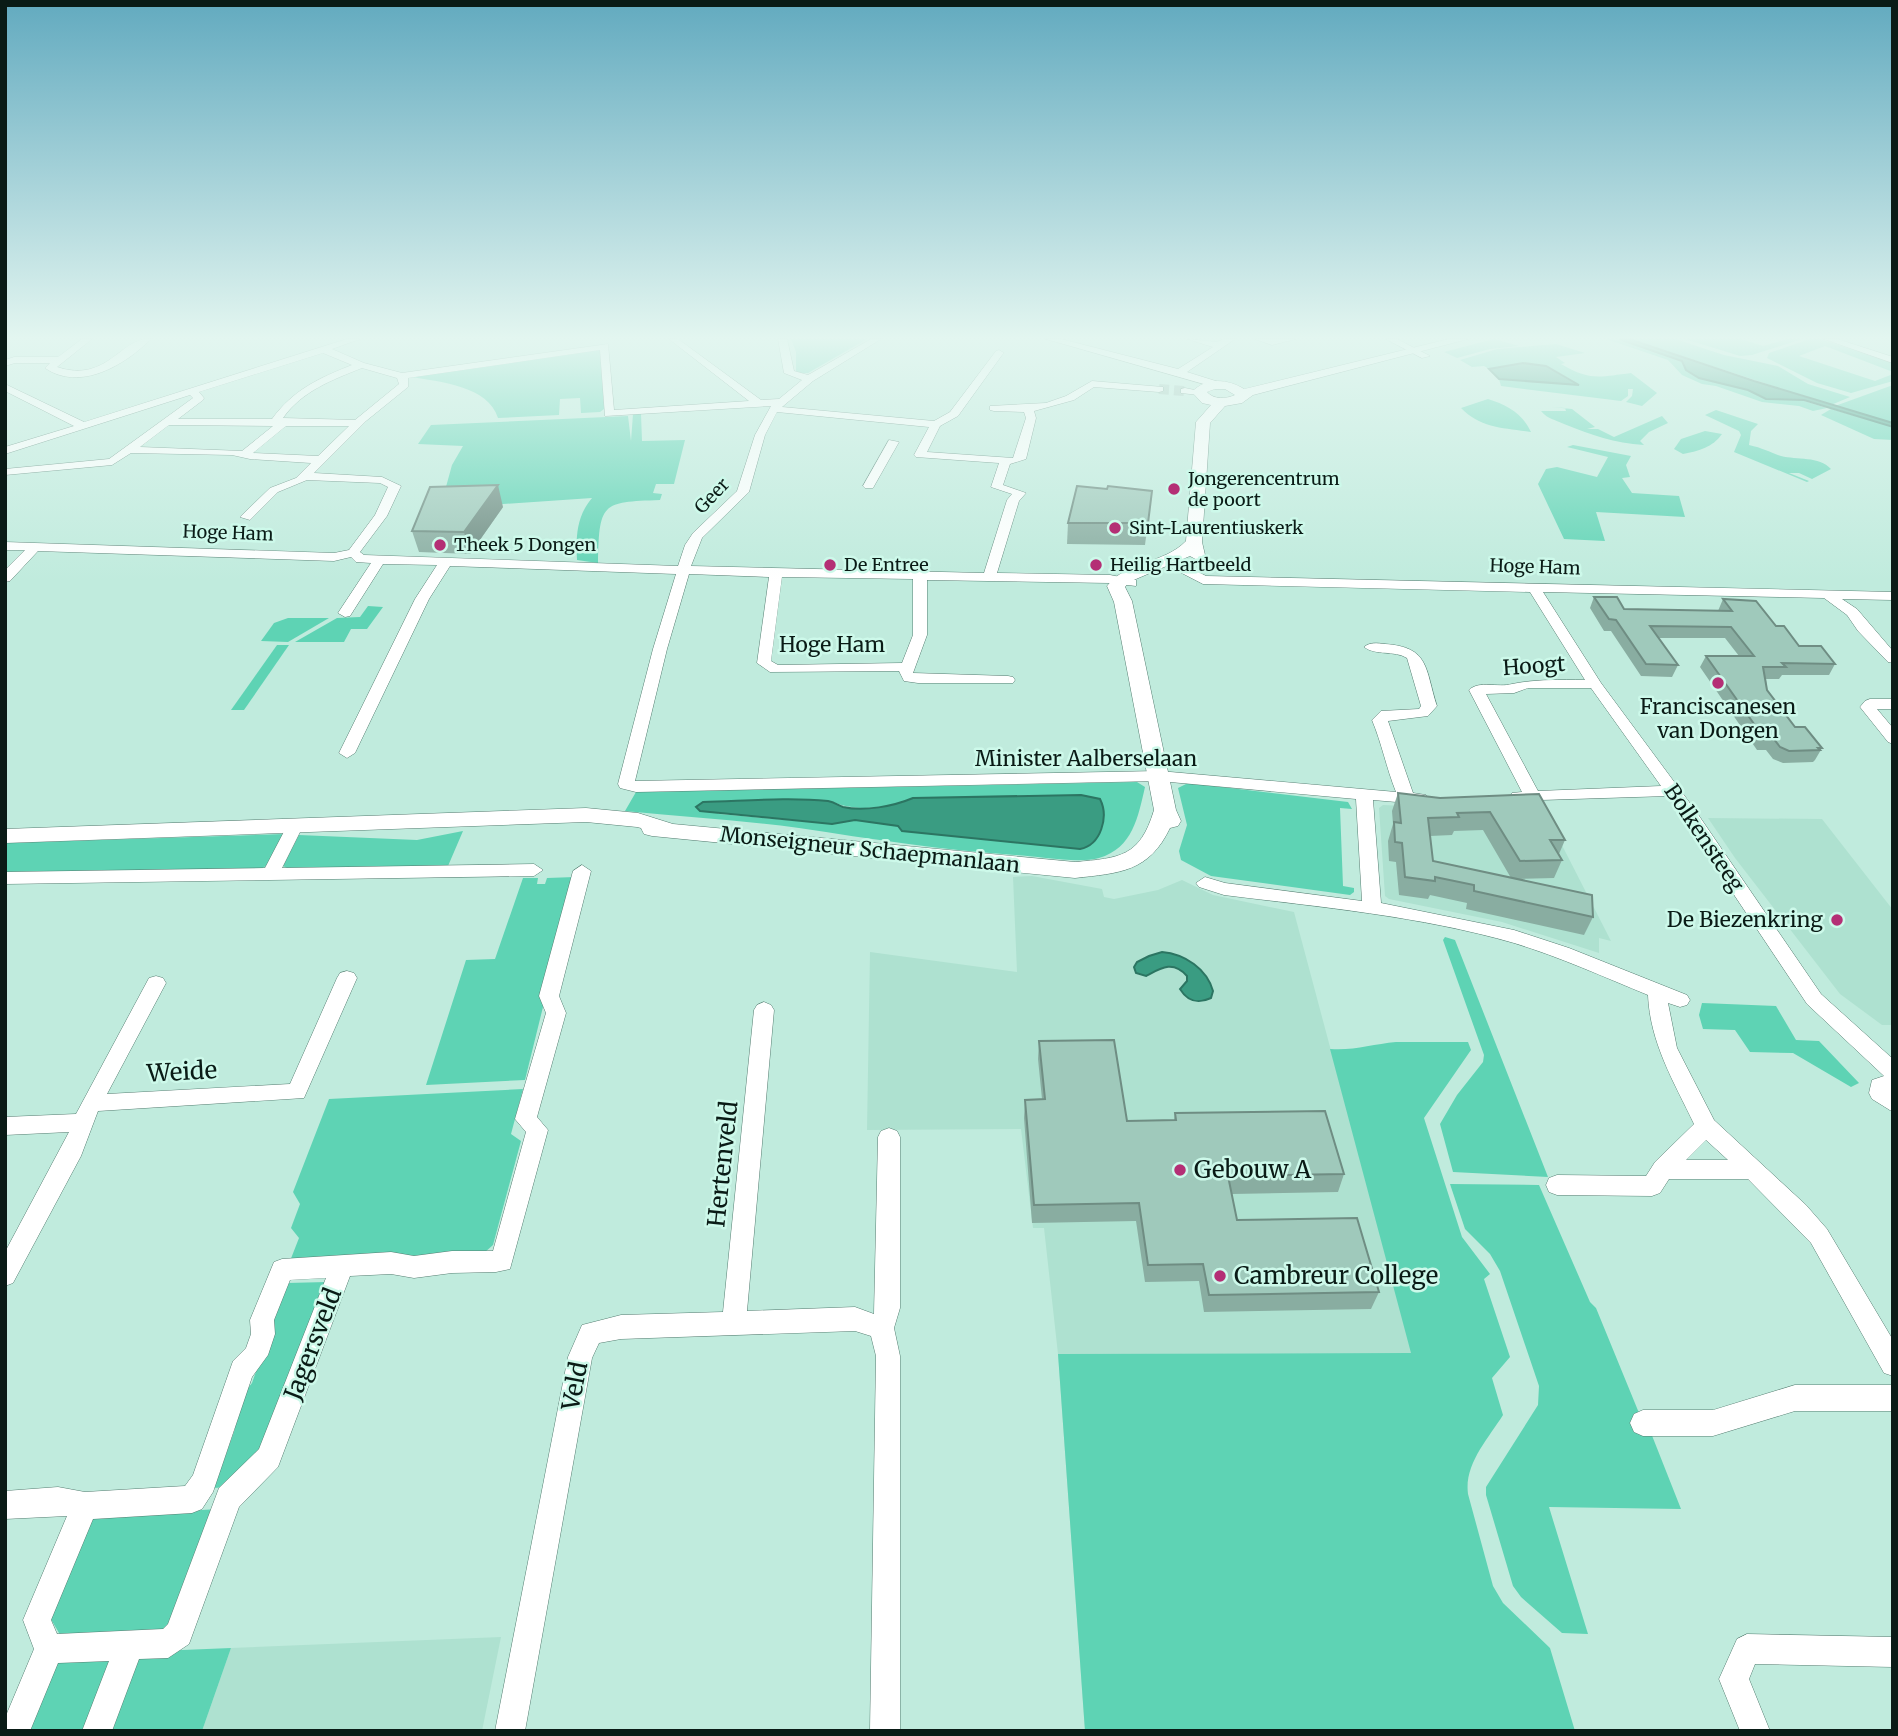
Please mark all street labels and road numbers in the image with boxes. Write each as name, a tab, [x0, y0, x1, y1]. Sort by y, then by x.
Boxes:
street label: Geer	[689, 473, 734, 518]
street label: Hoge Ham	[182, 519, 274, 546]
street label: Hoge Ham	[1489, 553, 1581, 580]
street label: Hoge Ham	[779, 631, 885, 658]
street label: Hoogt	[1502, 650, 1566, 681]
street label: Minister Aalberselaan	[975, 745, 1197, 772]
street label: Bolkensteeg	[1659, 779, 1750, 897]
street label: Monseigneur Schaepmanlaan	[719, 820, 1021, 879]
street label: Weide	[145, 1054, 218, 1089]
street label: Hertenveld	[700, 1099, 745, 1229]
street label: Jagersveld	[277, 1283, 348, 1405]
street label: Veld	[554, 1359, 594, 1414]

